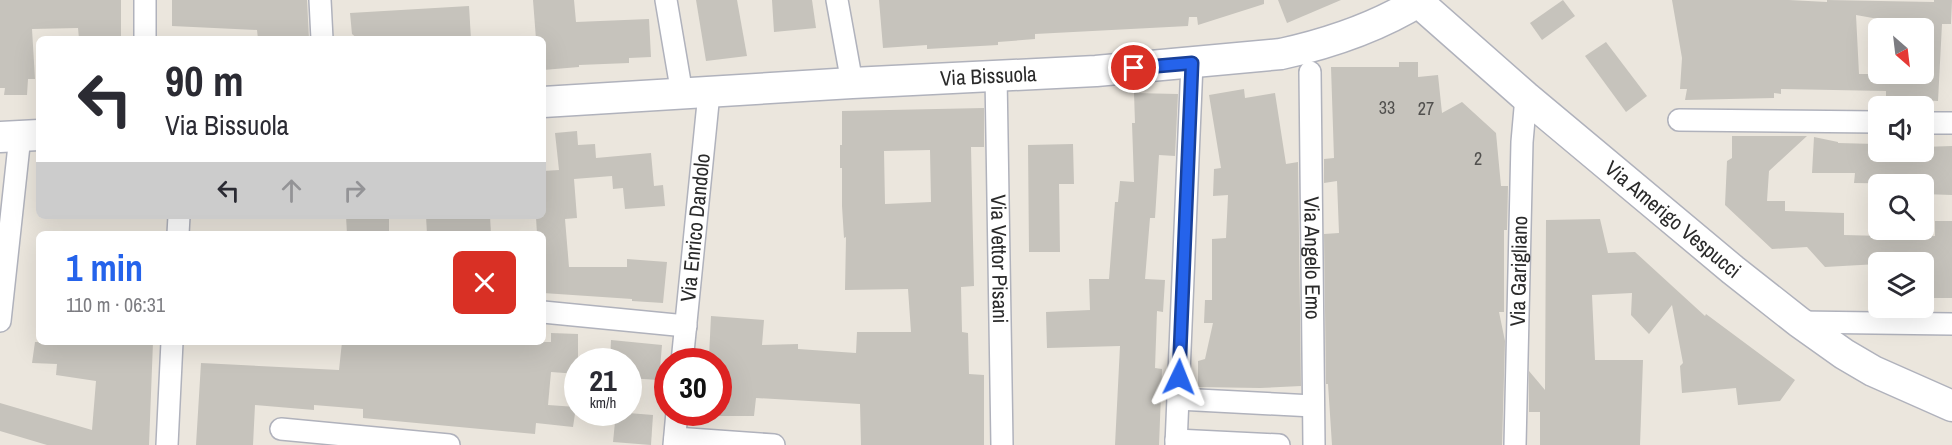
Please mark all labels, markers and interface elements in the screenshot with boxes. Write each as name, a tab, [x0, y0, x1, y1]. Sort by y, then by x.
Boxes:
north arrow	[1868, 18, 1934, 84]
map controls	[1868, 18, 1934, 318]
pin	[1108, 42, 1159, 93]
icon: arrive	[1117, 51, 1150, 84]
text: 90 m	[165, 53, 244, 109]
street label: Via Bissuola	[939, 59, 1038, 93]
icon: left	[66, 60, 144, 138]
house number: 33	[1379, 95, 1395, 120]
house number: 27	[1418, 96, 1434, 121]
button: sound	[1868, 96, 1934, 162]
text: Via Bissuola	[165, 107, 289, 143]
house number: 2	[1474, 146, 1482, 171]
street label: Via Enrico Dandolo	[673, 152, 717, 303]
street label: Via Amerigo Vespucci	[1599, 154, 1747, 285]
icon: left	[212, 174, 245, 207]
icon: ahead	[275, 174, 308, 207]
icon: right	[338, 174, 371, 207]
button: search	[1868, 174, 1934, 240]
street label: Via Vettor Pisani	[984, 194, 1015, 324]
street label: Via Angelo Emo	[1297, 196, 1328, 320]
street label: Via Garigliano	[1503, 215, 1534, 327]
text: 1 min	[66, 244, 143, 292]
button: close	[453, 251, 516, 314]
button: layers	[1868, 252, 1934, 318]
text: 110 m · 06:31	[66, 291, 165, 318]
position arrow	[1147, 345, 1211, 409]
speed limit sign: 30	[654, 348, 732, 426]
text: 21	[589, 360, 617, 400]
text: km/h	[590, 392, 616, 413]

